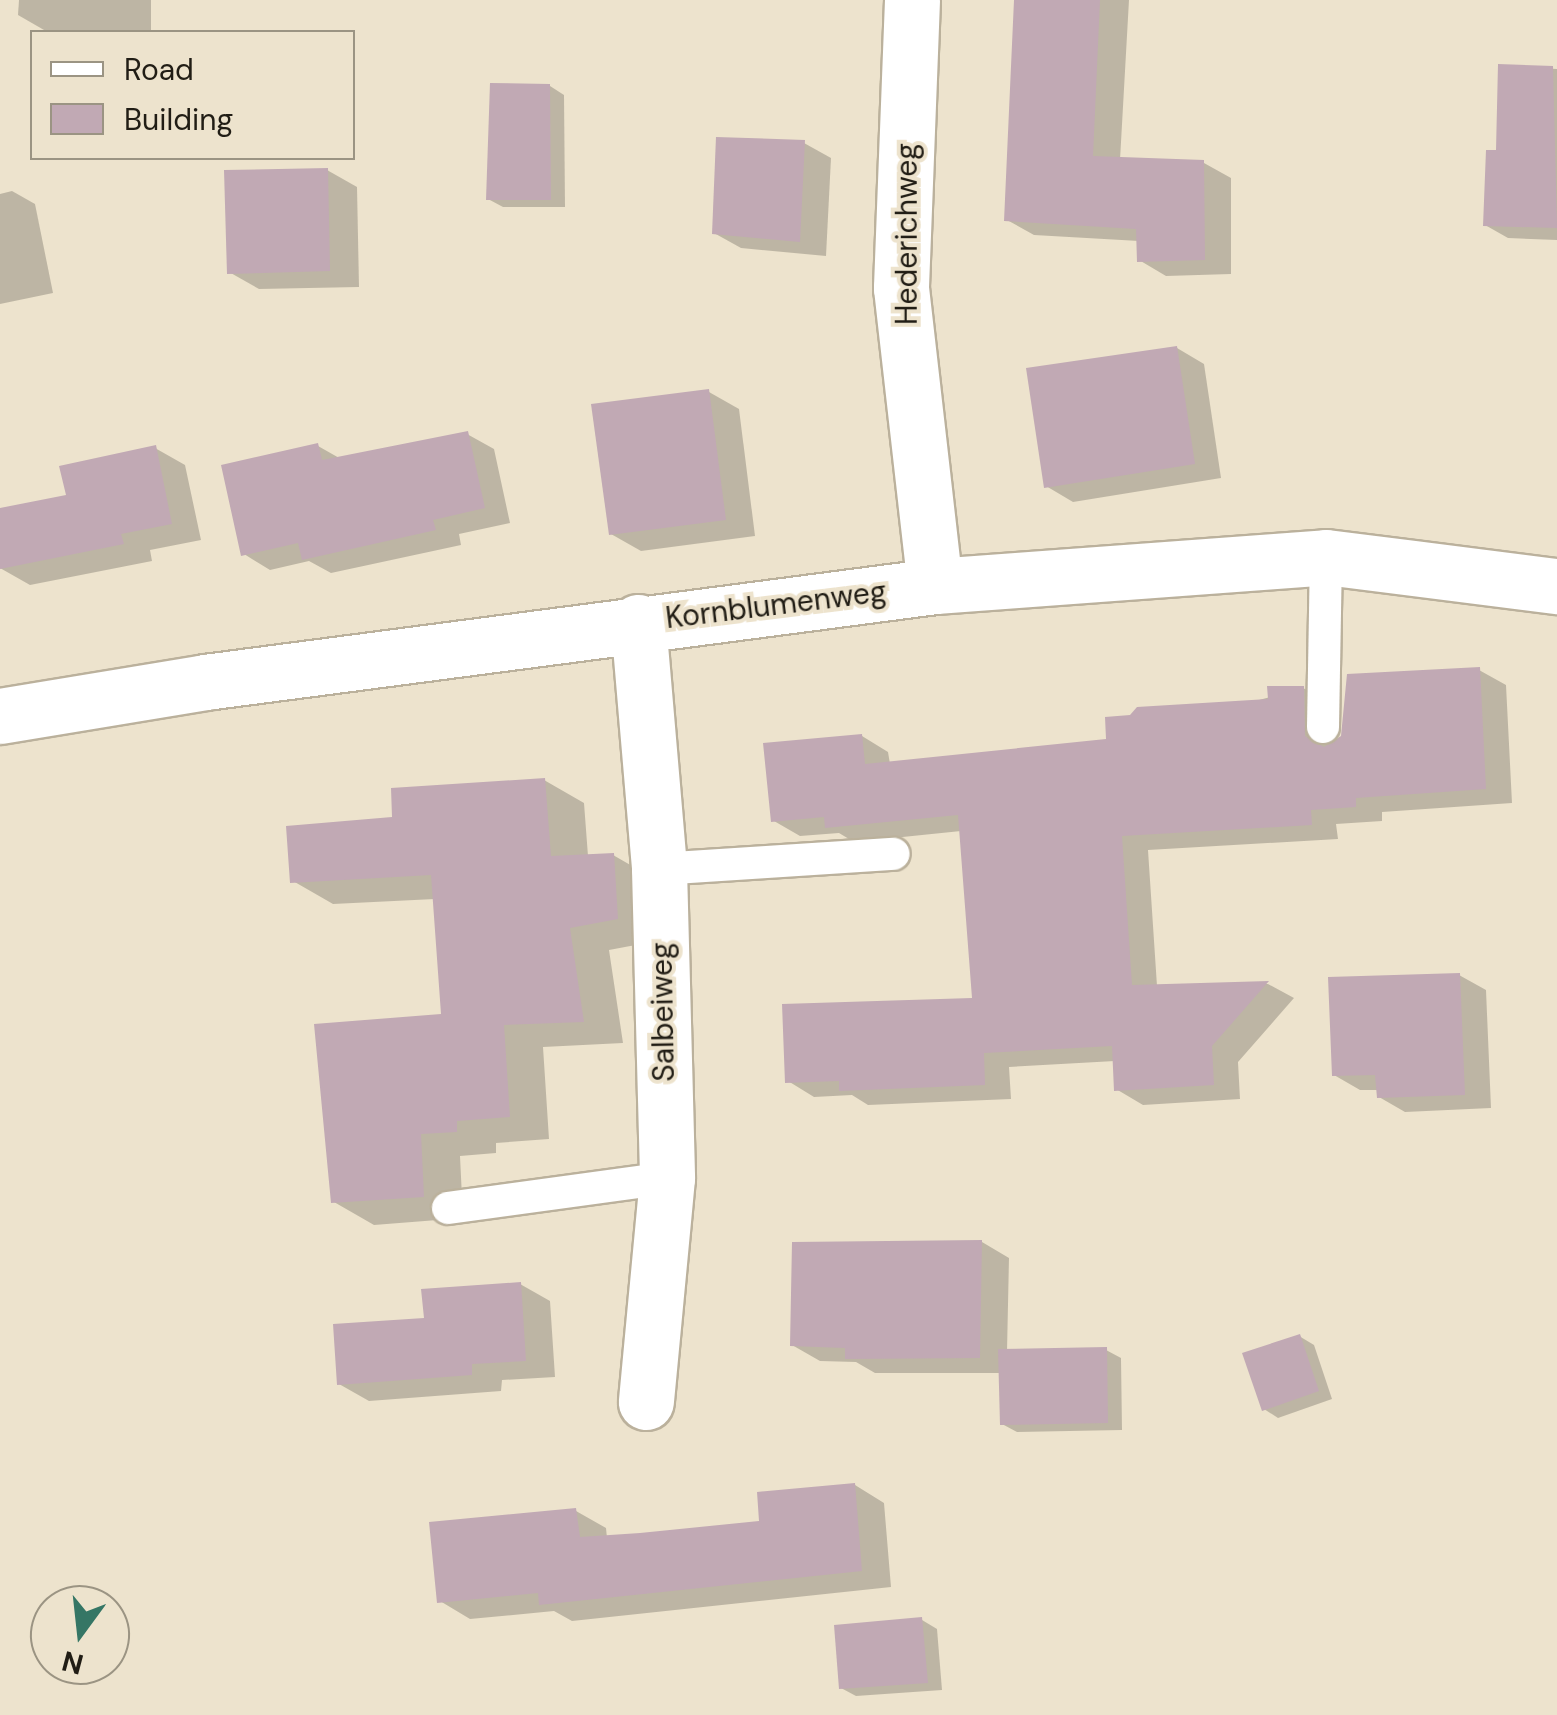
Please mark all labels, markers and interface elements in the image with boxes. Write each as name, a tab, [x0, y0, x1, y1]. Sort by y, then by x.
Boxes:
legend	[30, 30, 355, 160]
text: Road	[124, 50, 194, 89]
text: Building	[124, 100, 233, 139]
street label: Hederichweg	[889, 143, 925, 325]
street label: Kornblumenweg	[663, 574, 889, 636]
street label: Salbeiweg	[644, 942, 682, 1082]
north arrow	[30, 1585, 130, 1685]
text: N	[58, 1642, 87, 1683]

